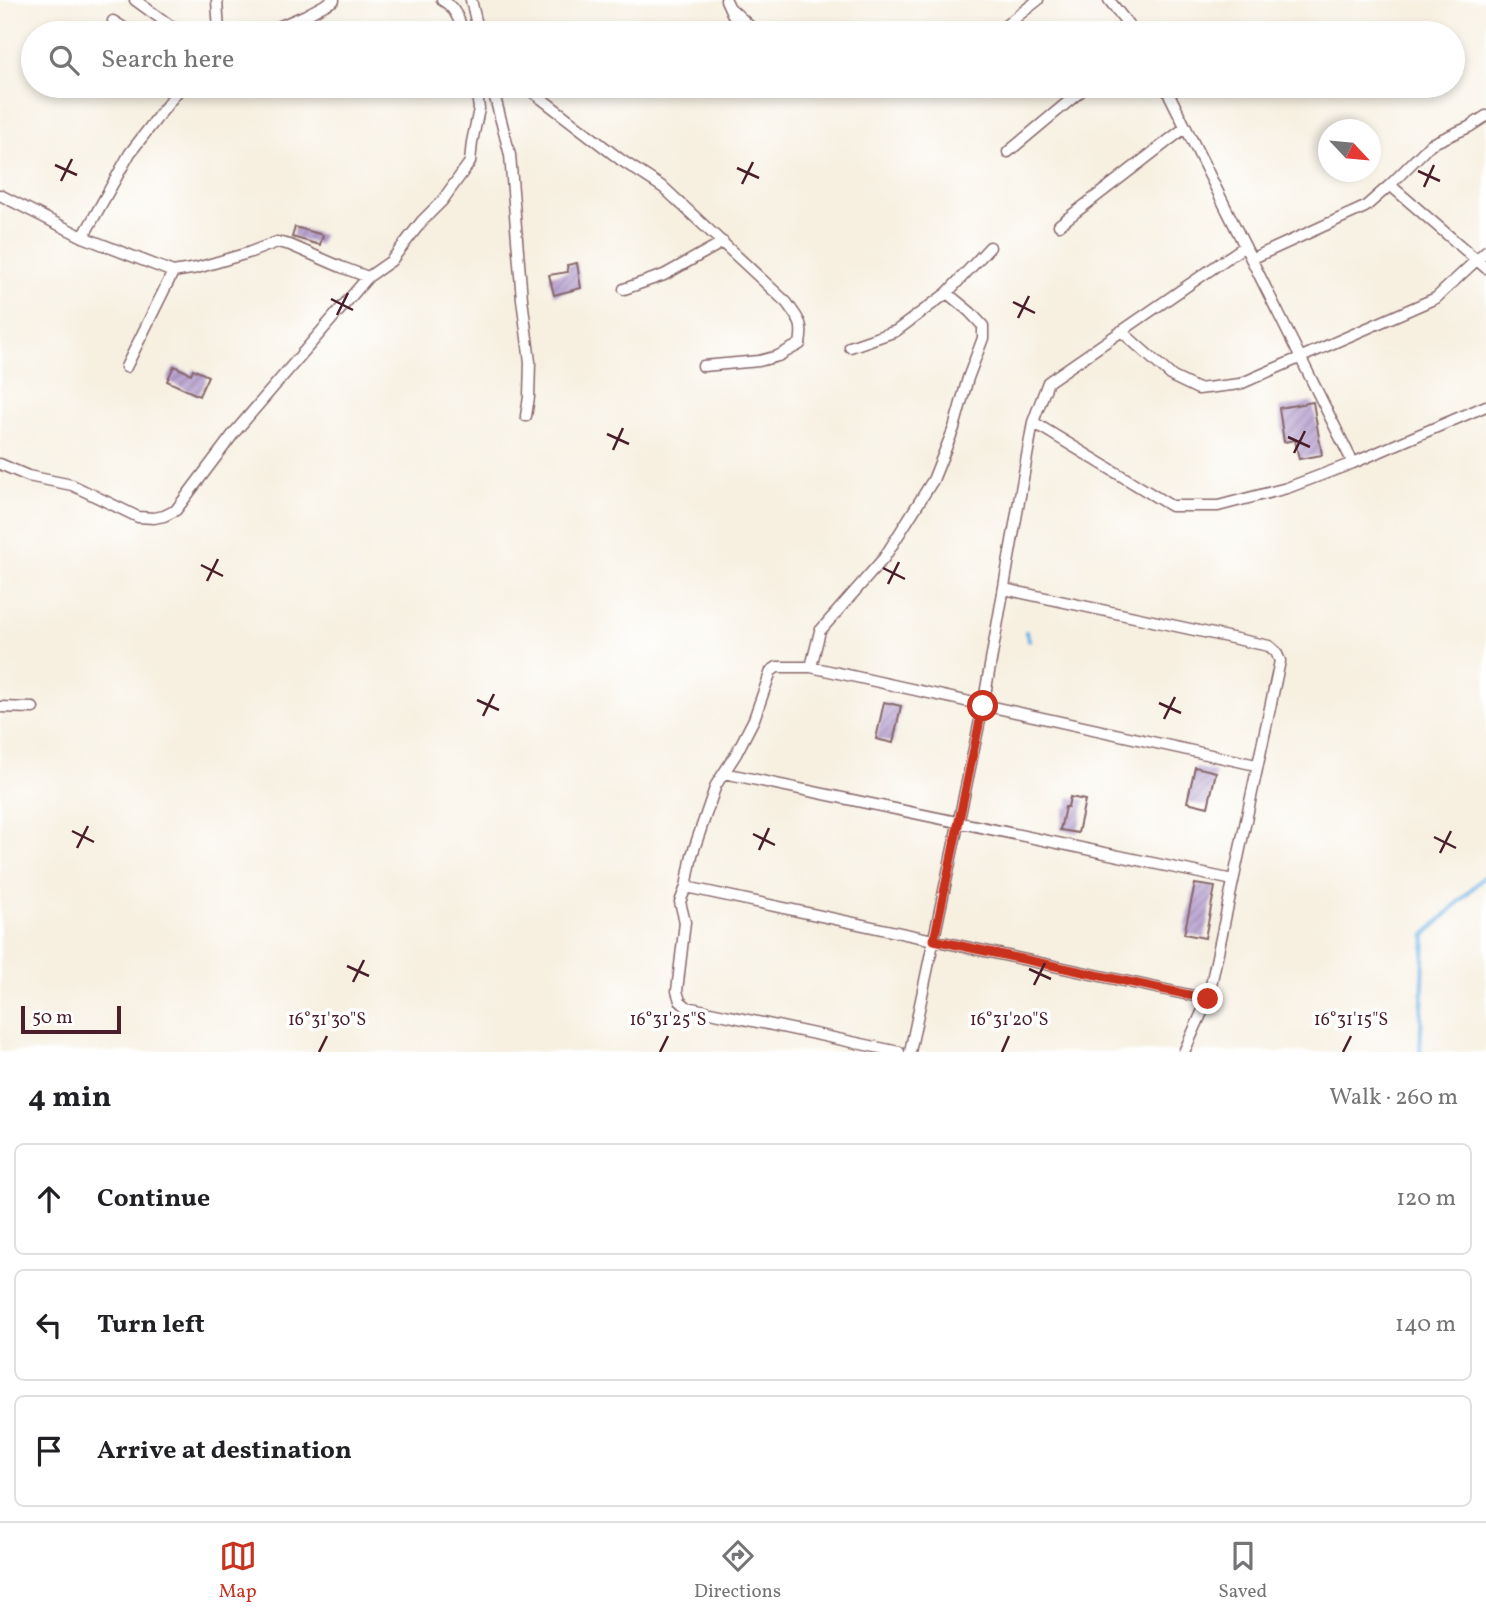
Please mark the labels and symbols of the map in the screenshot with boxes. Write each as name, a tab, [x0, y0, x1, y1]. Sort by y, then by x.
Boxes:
north arrow	[1318, 119, 1381, 182]
route start	[967, 690, 998, 721]
route end	[1192, 983, 1223, 1014]
scale bar	[21, 1003, 121, 1035]
text: 16°31'30"S	[288, 1008, 366, 1033]
text: 16°31'25"S	[629, 1008, 707, 1033]
text: 16°31'20"S	[970, 1008, 1048, 1033]
text: 16°31'15"S	[1314, 1008, 1388, 1033]

